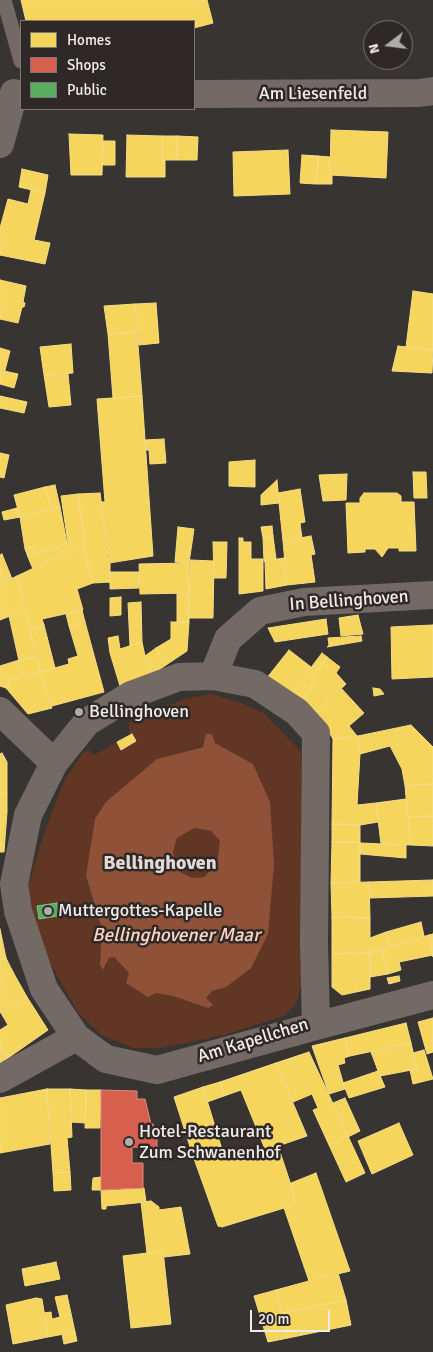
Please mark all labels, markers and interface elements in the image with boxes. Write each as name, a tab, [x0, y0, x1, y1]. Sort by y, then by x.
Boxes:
legend	[20, 20, 195, 110]
north arrow	[363, 20, 413, 70]
text: Homes	[67, 31, 111, 49]
text: N	[365, 42, 383, 56]
text: Shops	[67, 56, 106, 74]
text: Public	[67, 81, 107, 99]
street label: Am Liesenfeld	[259, 83, 367, 105]
street label: In Bellinghoven	[289, 586, 409, 616]
place label: Bellinghoven	[89, 701, 189, 723]
marker: Bellinghoven	[73, 706, 85, 718]
district label: Bellinghoven	[103, 852, 217, 876]
place label: Muttergottes-Kapelle	[58, 900, 222, 922]
marker: Muttergottes-Kapelle	[42, 905, 54, 917]
water label: Bellinghovener Maar	[92, 925, 260, 947]
street label: Am Kapellchen	[195, 1014, 311, 1068]
place label: Hotel-Restaurant Zum Schwanenhof	[139, 1121, 280, 1164]
marker: Hotel-Restaurant Zum Schwanenhof	[123, 1136, 135, 1148]
scale bar	[253, 1300, 333, 1332]
text: 20 m	[258, 1310, 289, 1328]

